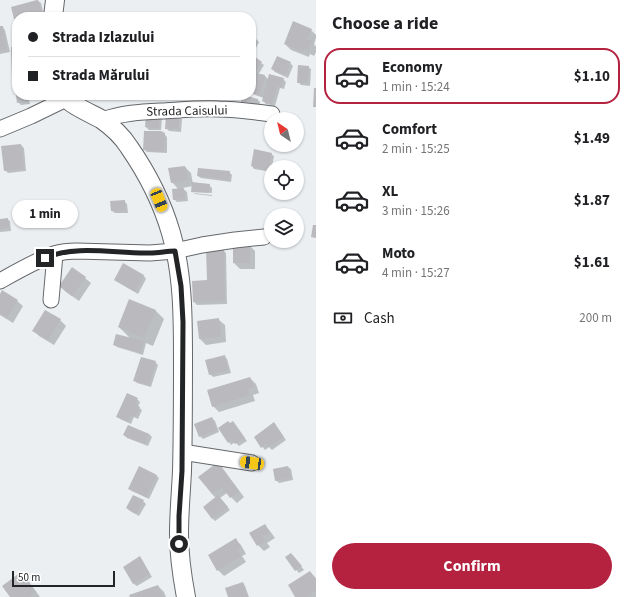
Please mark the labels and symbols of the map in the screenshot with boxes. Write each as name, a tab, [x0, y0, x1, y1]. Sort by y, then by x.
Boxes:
street label: Strada Caisului	[146, 101, 228, 121]
north arrow	[264, 112, 304, 152]
car	[149, 187, 169, 213]
callout: 1 min	[12, 200, 78, 228]
route end	[36, 249, 54, 267]
car	[239, 455, 265, 471]
route start	[170, 535, 188, 553]
scale bar	[12, 569, 115, 588]

